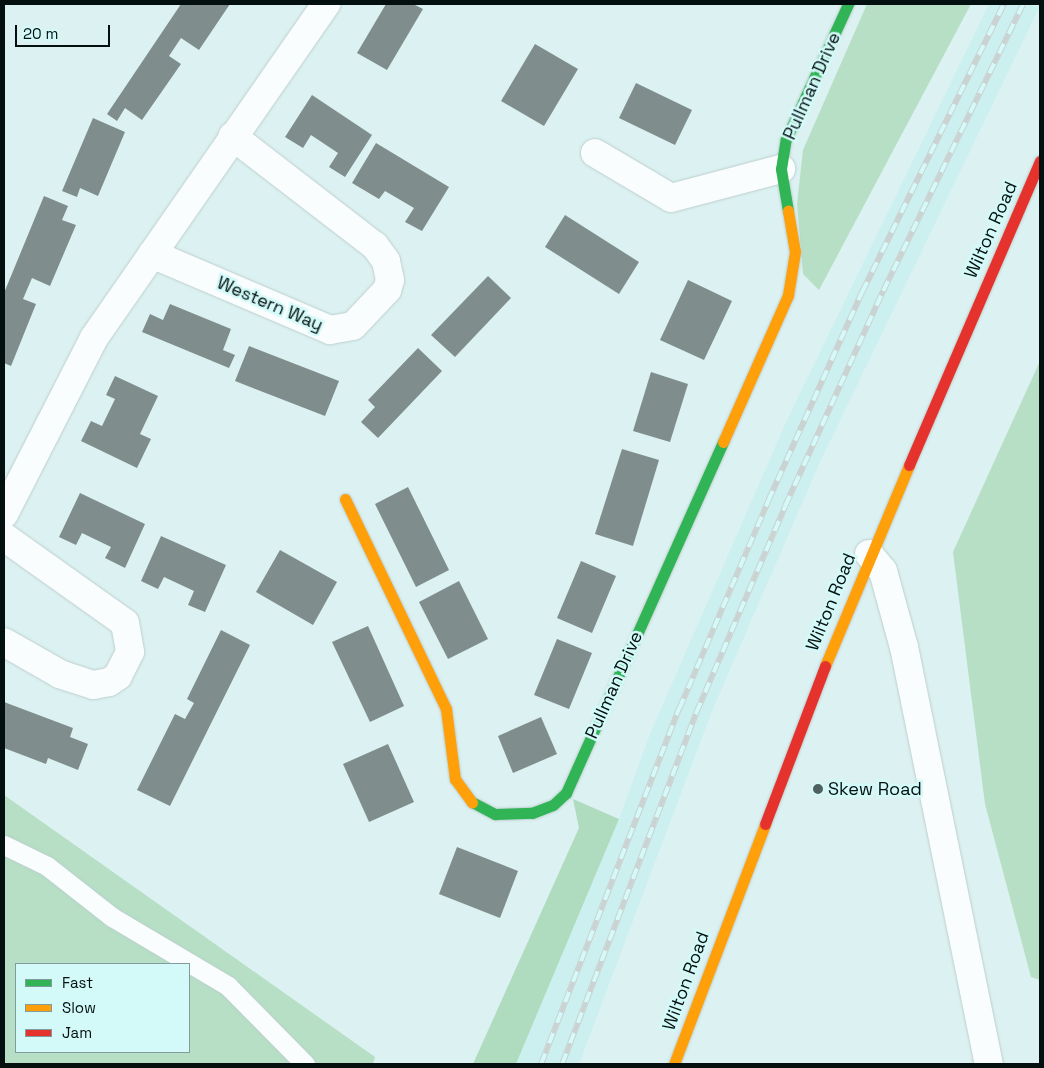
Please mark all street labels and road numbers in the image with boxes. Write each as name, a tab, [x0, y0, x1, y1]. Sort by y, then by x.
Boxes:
street label: Pullman Drive	[779, 29, 845, 143]
street label: Wilton Road	[960, 178, 1022, 282]
street label: Western Way	[214, 272, 326, 336]
street label: Wilton Road	[802, 550, 860, 654]
street label: Pullman Drive	[581, 628, 647, 742]
street label: Wilton Road	[658, 929, 714, 1033]

